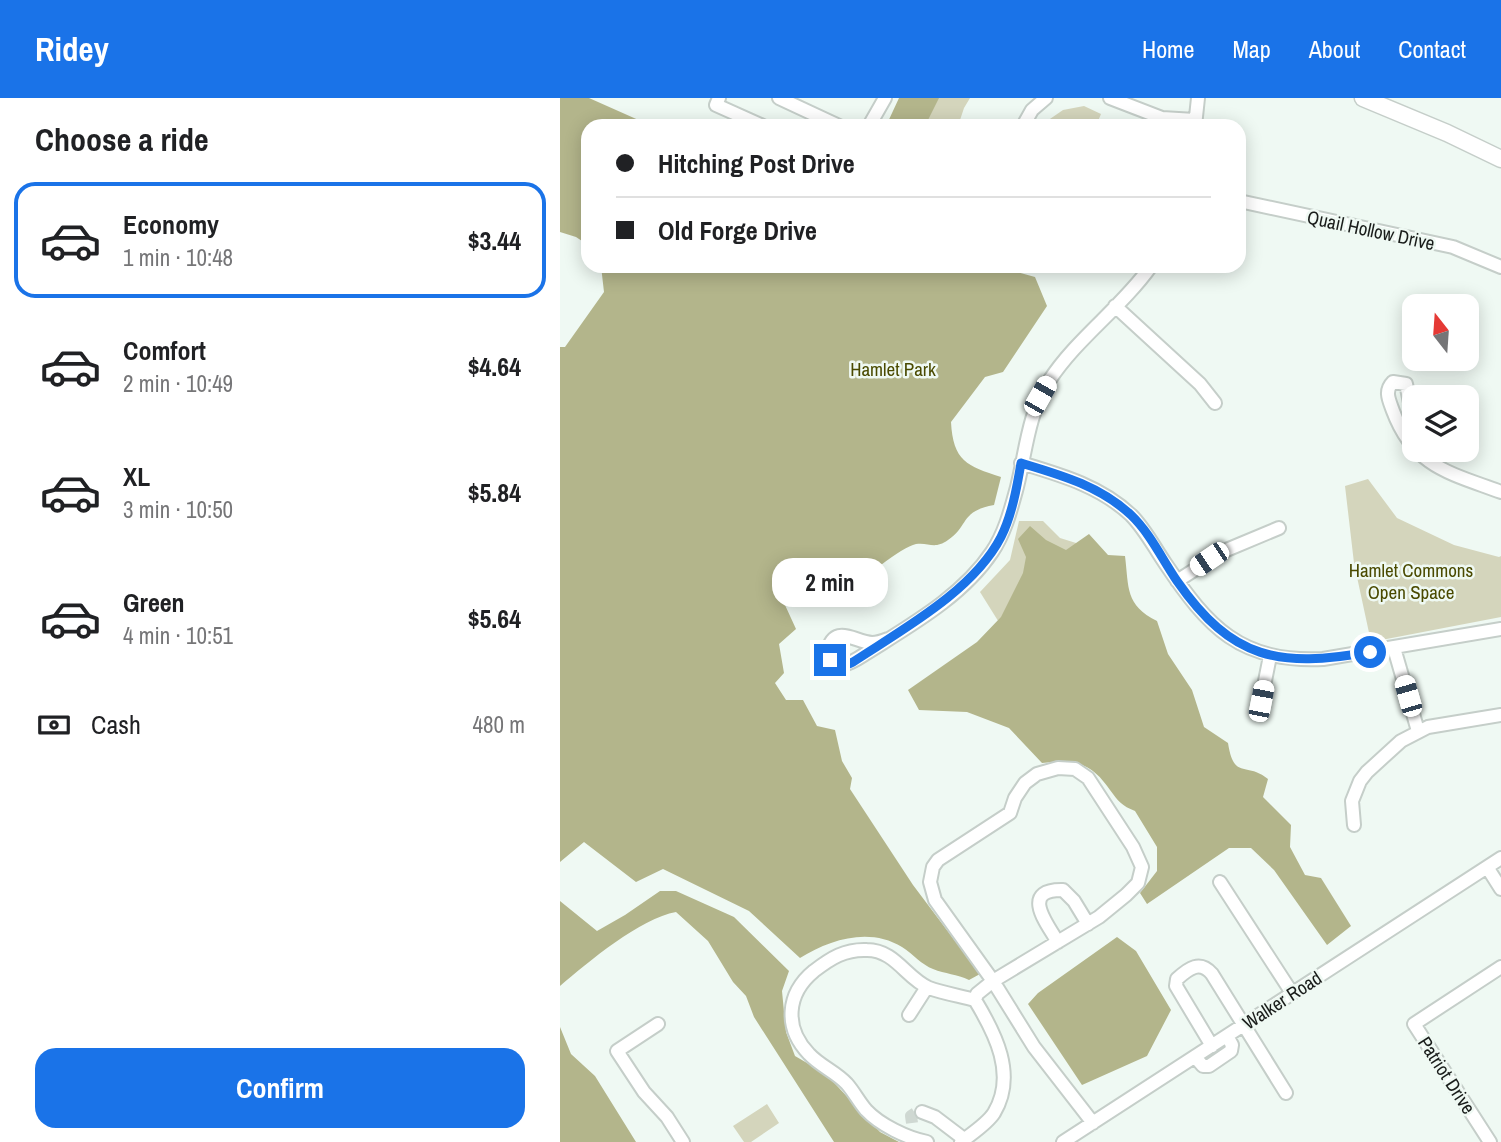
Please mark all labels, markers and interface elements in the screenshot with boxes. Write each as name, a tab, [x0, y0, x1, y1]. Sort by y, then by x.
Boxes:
text: Ridey	[35, 27, 109, 71]
text: Home	[1142, 33, 1194, 65]
text: Map	[1232, 33, 1271, 65]
text: About	[1309, 33, 1360, 65]
text: Contact	[1398, 33, 1466, 65]
text: Choose a ride	[35, 118, 209, 161]
text: Hitching Post Drive	[658, 146, 855, 181]
street label: Quail Hollow Drive	[1305, 204, 1437, 256]
text: Economy	[123, 207, 219, 242]
icon: car	[39, 209, 102, 272]
text: Old Forge Drive	[658, 213, 817, 248]
text: $3.44	[468, 223, 521, 258]
text: 1 min · 10:48	[123, 242, 233, 273]
north arrow	[1402, 294, 1479, 371]
map controls	[1402, 294, 1479, 462]
text: Comfort	[123, 333, 206, 368]
icon: car	[39, 335, 102, 398]
text: $4.64	[468, 349, 521, 384]
park label: Hamlet Park	[850, 356, 936, 382]
text: 2 min · 10:49	[123, 368, 233, 399]
car	[1021, 373, 1060, 419]
button: layers	[1402, 385, 1479, 462]
text: XL	[123, 459, 150, 494]
icon: car	[39, 461, 102, 524]
text: $5.84	[468, 475, 521, 510]
text: 3 min · 10:50	[123, 494, 233, 525]
car	[1186, 539, 1233, 579]
park label: Hamlet Commons Open Space	[1349, 557, 1474, 605]
callout: 2 min	[772, 559, 888, 608]
text: 2 min	[805, 567, 855, 598]
text: Green	[123, 585, 185, 620]
icon: car	[39, 587, 102, 650]
text: $5.64	[468, 601, 521, 636]
text: 4 min · 10:51	[123, 620, 233, 651]
route start	[1354, 636, 1386, 668]
route end	[814, 644, 846, 676]
car	[1393, 673, 1424, 719]
car	[1247, 678, 1276, 724]
icon: cash	[35, 706, 73, 744]
text: Cash	[91, 707, 141, 742]
text: 480 m	[473, 709, 525, 740]
street label: Walker Road	[1237, 965, 1327, 1035]
street label: Patriot Drive	[1412, 1031, 1482, 1119]
button: Confirm	[35, 1048, 525, 1128]

